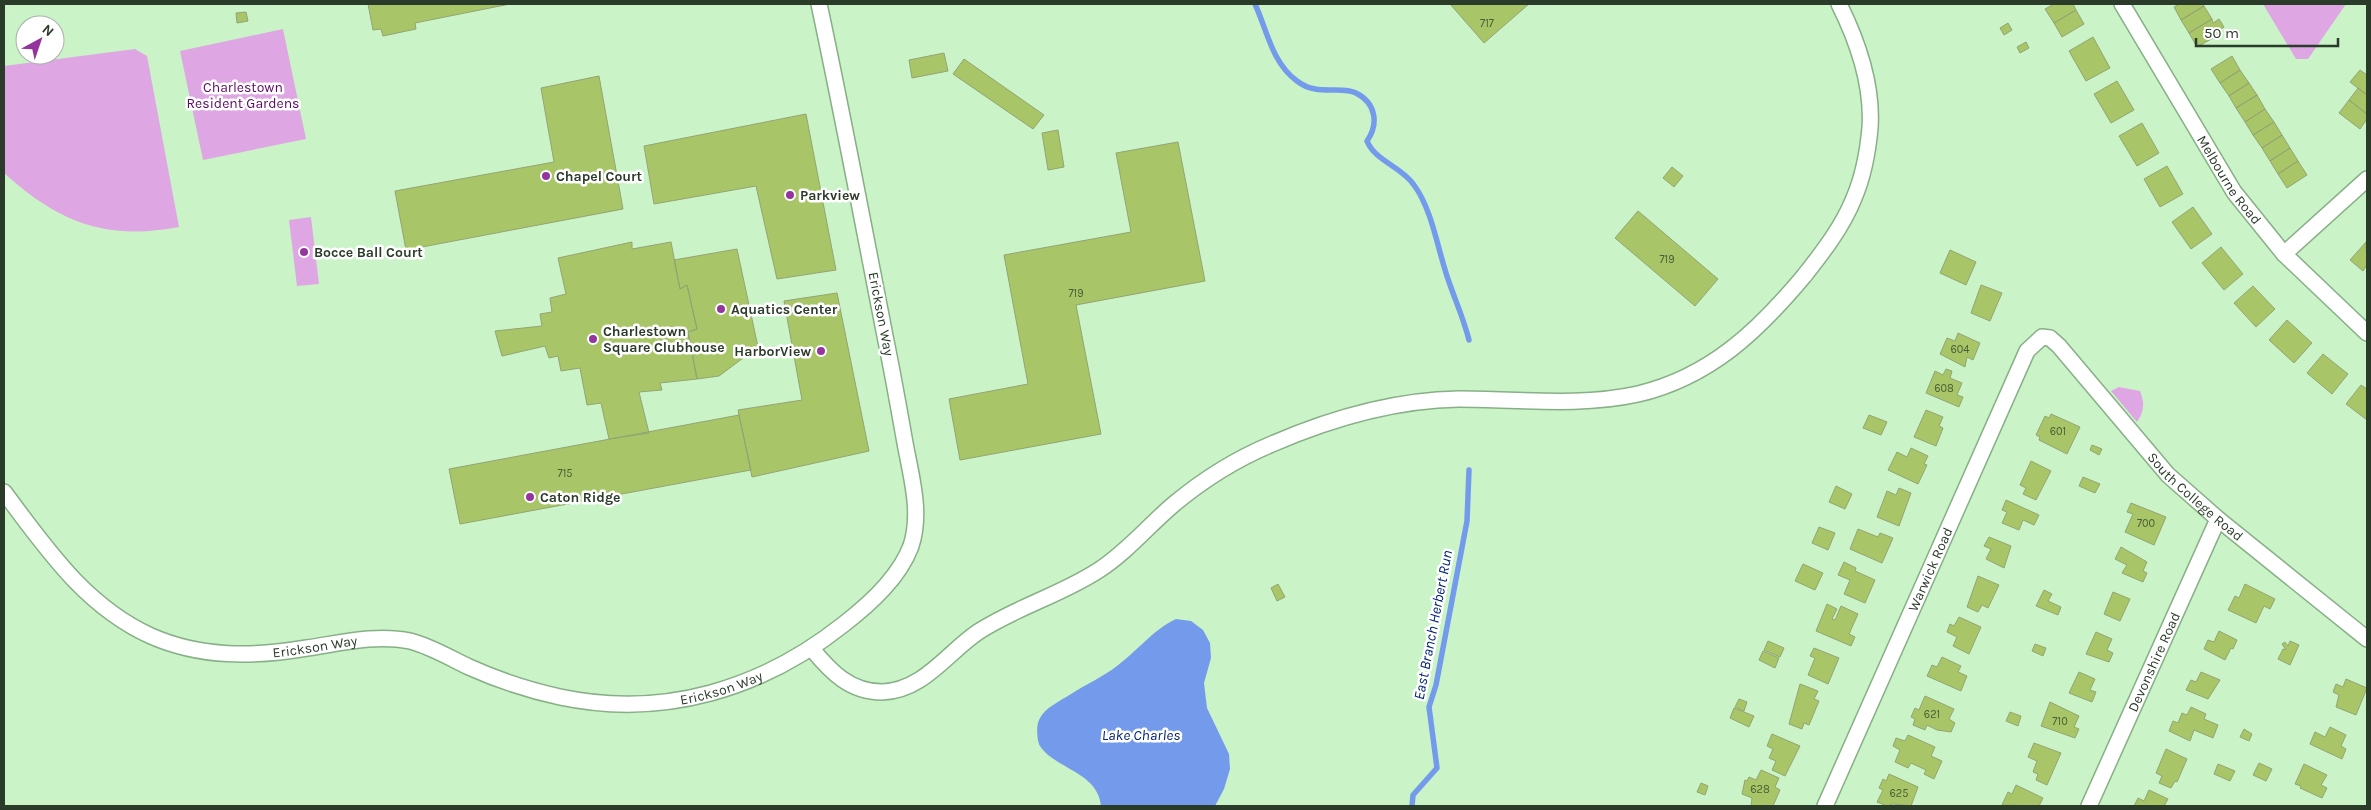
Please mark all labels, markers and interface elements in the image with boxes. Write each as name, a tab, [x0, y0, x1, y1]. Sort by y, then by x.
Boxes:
north arrow	[15, 15, 65, 65]
scale bar	[2196, 15, 2338, 47]
house number: 717	[1480, 17, 1494, 30]
text: N	[39, 21, 57, 40]
text: 50 m	[2204, 24, 2239, 42]
park label: Charlestown Resident Gardens	[187, 79, 299, 112]
street label: Melbourne Road	[2194, 132, 2265, 228]
place label: Chapel Court	[556, 168, 643, 185]
marker: Chapel Court	[540, 170, 552, 182]
place label: Parkview	[800, 187, 860, 204]
marker: Parkview	[784, 189, 796, 201]
place label: Bocce Ball Court	[314, 244, 423, 261]
marker: Bocce Ball Court	[298, 246, 310, 258]
house number: 719	[1659, 253, 1675, 266]
street label: Erickson Way	[865, 271, 898, 358]
house number: 719	[1068, 287, 1084, 300]
place label: Aquatics Center	[731, 301, 838, 318]
marker: Aquatics Center	[715, 303, 727, 315]
place label: Charlestown Square Clubhouse	[603, 323, 725, 356]
marker: Charlestown Square Clubhouse	[587, 333, 599, 345]
place label: HarborView	[734, 343, 811, 360]
house number: 604	[1951, 343, 1969, 356]
marker: HarborView	[815, 345, 827, 357]
house number: 608	[1934, 382, 1954, 395]
house number: 601	[2050, 425, 2066, 438]
street label: South College Road	[2144, 449, 2247, 544]
house number: 715	[557, 467, 573, 480]
place label: Caton Ridge	[540, 489, 621, 506]
marker: Caton Ridge	[524, 491, 536, 503]
house number: 700	[2137, 517, 2155, 530]
street label: Warwick Road	[1904, 525, 1956, 614]
water label: East Branch Herbert Run	[1410, 549, 1456, 701]
street label: Devonshire Road	[2124, 609, 2184, 714]
street label: Erickson Way	[272, 632, 359, 661]
street label: Erickson Way	[679, 667, 765, 708]
house number: 621	[1924, 708, 1940, 721]
house number: 710	[2052, 715, 2068, 728]
water label: Lake Charles	[1102, 726, 1180, 744]
house number: 628	[1750, 783, 1770, 796]
house number: 625	[1890, 787, 1908, 800]

